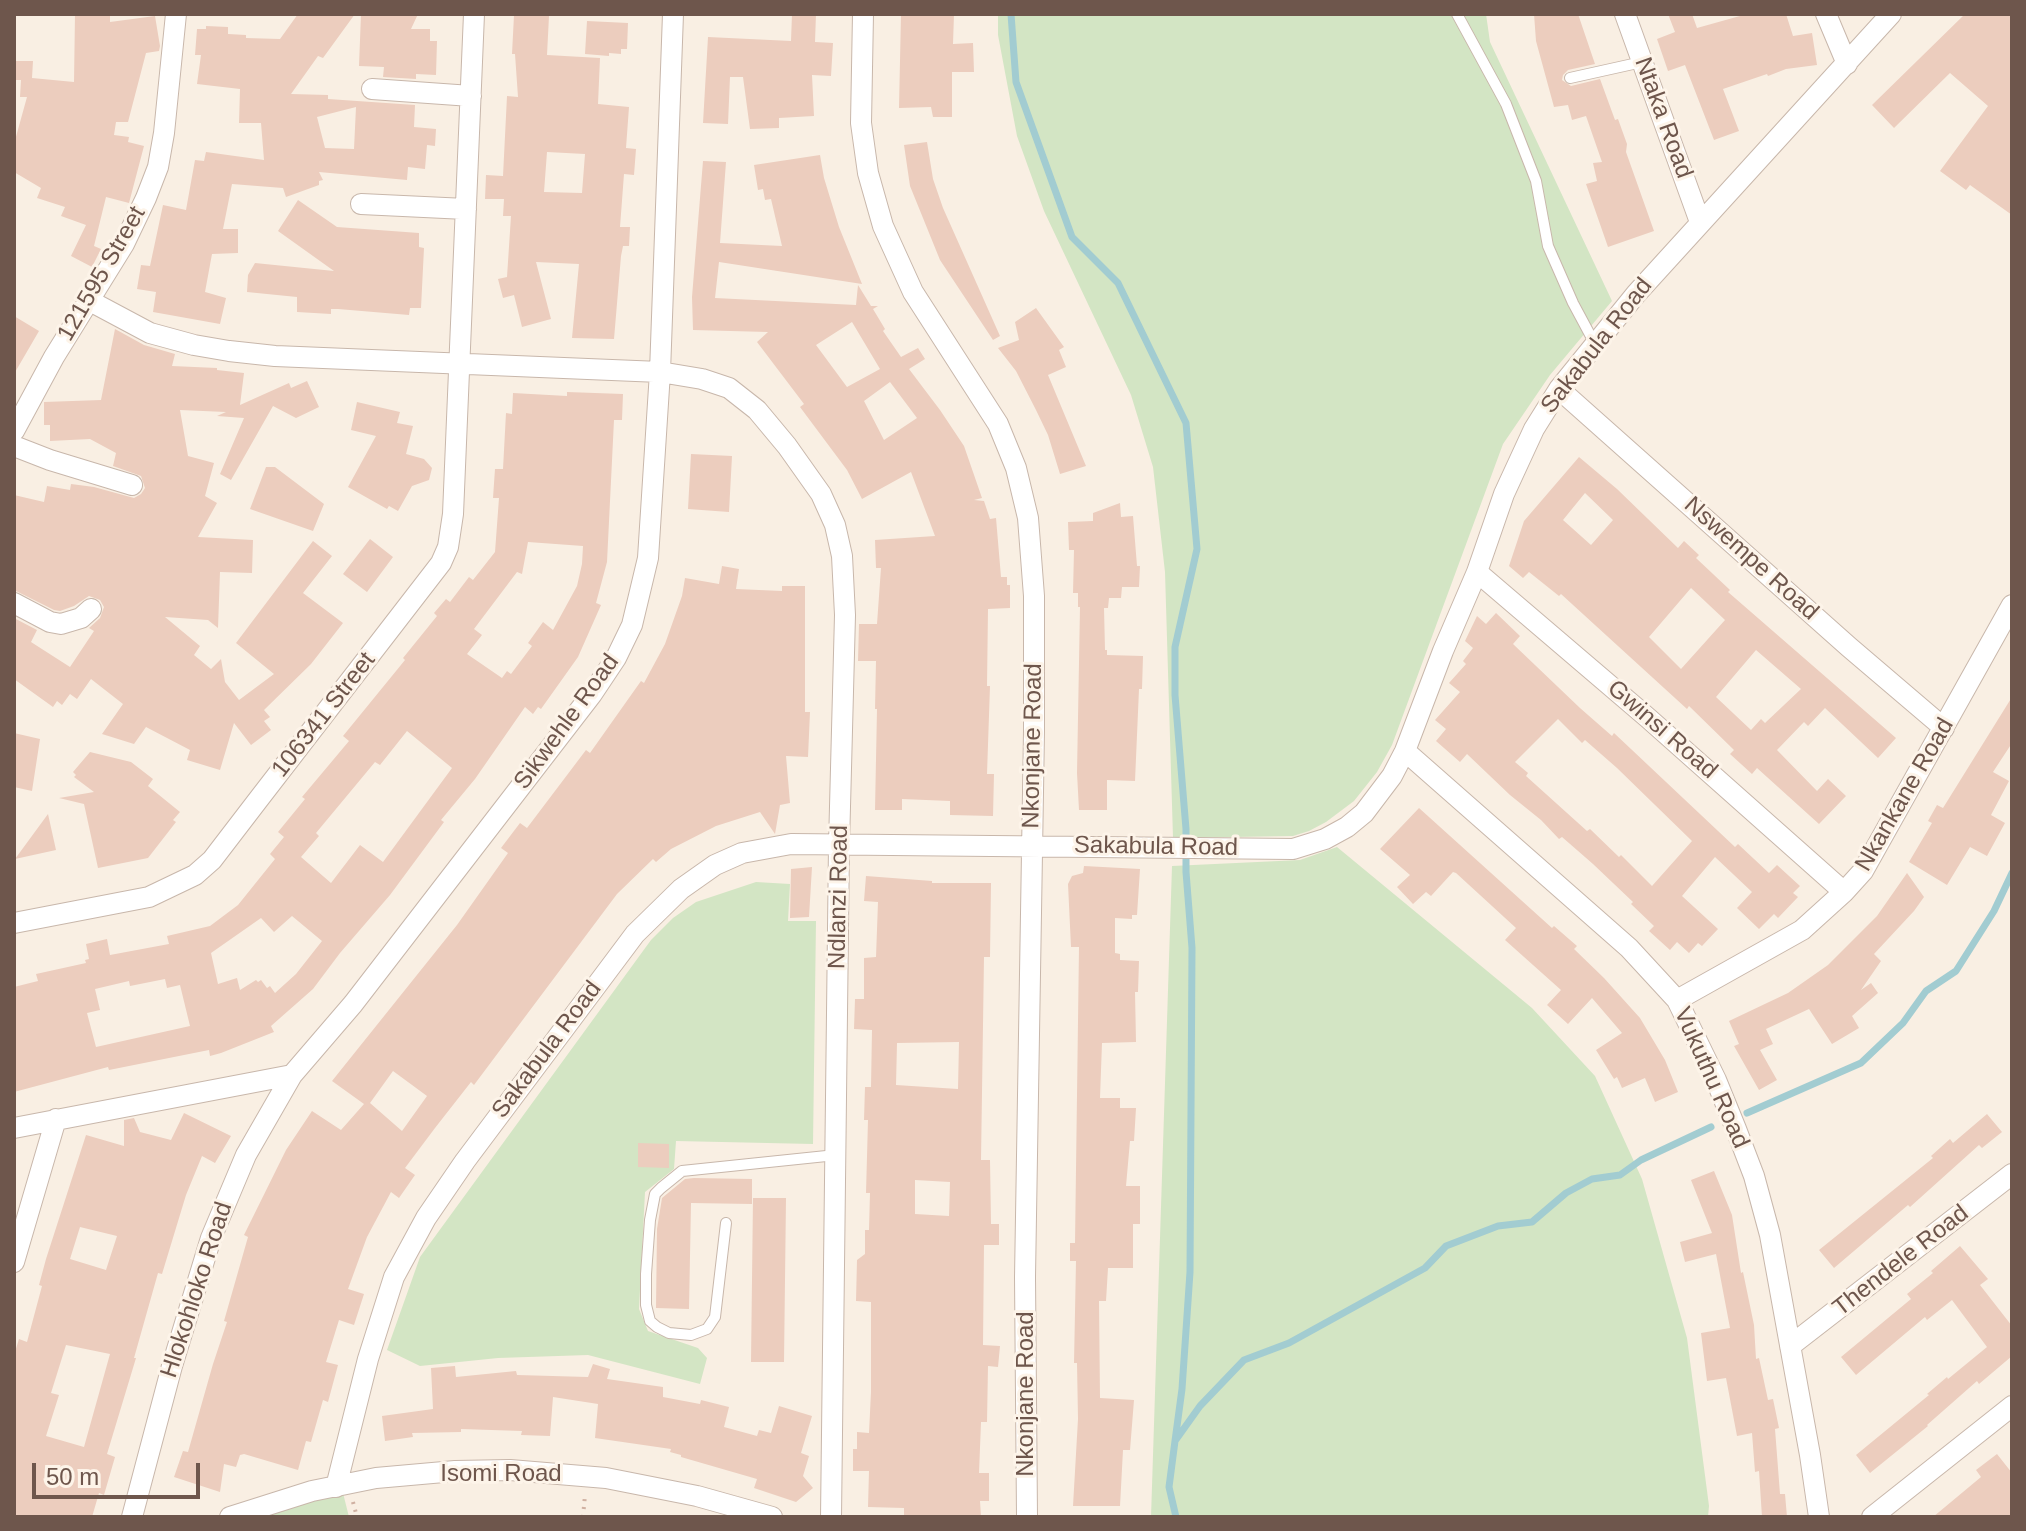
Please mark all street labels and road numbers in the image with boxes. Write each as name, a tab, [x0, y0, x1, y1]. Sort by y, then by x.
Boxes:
street label: Ntaka Road	[1628, 54, 1698, 182]
street label: 121595 Street	[52, 202, 152, 346]
street label: Sakabula Road	[1535, 272, 1659, 420]
street label: Nswempe Road	[1678, 491, 1824, 627]
street label: 106341 Street	[266, 647, 382, 783]
street label: Sikwehle Road	[508, 649, 626, 795]
street label: Nkonjane Road	[1017, 663, 1049, 829]
street label: Gwinsi Road	[1601, 675, 1723, 785]
street label: Nkankane Road	[1850, 713, 1960, 877]
street label: Ndlanzi Road	[823, 825, 855, 969]
street label: Sakabula Road	[1074, 831, 1238, 863]
street label: Sakabula Road	[486, 976, 608, 1124]
street label: Vukuthu Road	[1667, 1003, 1755, 1153]
street label: Hlokohloko Road	[155, 1199, 239, 1381]
street label: Thendele Road	[1827, 1199, 1975, 1323]
street label: Nkonjane Road	[1012, 1311, 1040, 1477]
street label: Isomi Road	[440, 1460, 562, 1488]

